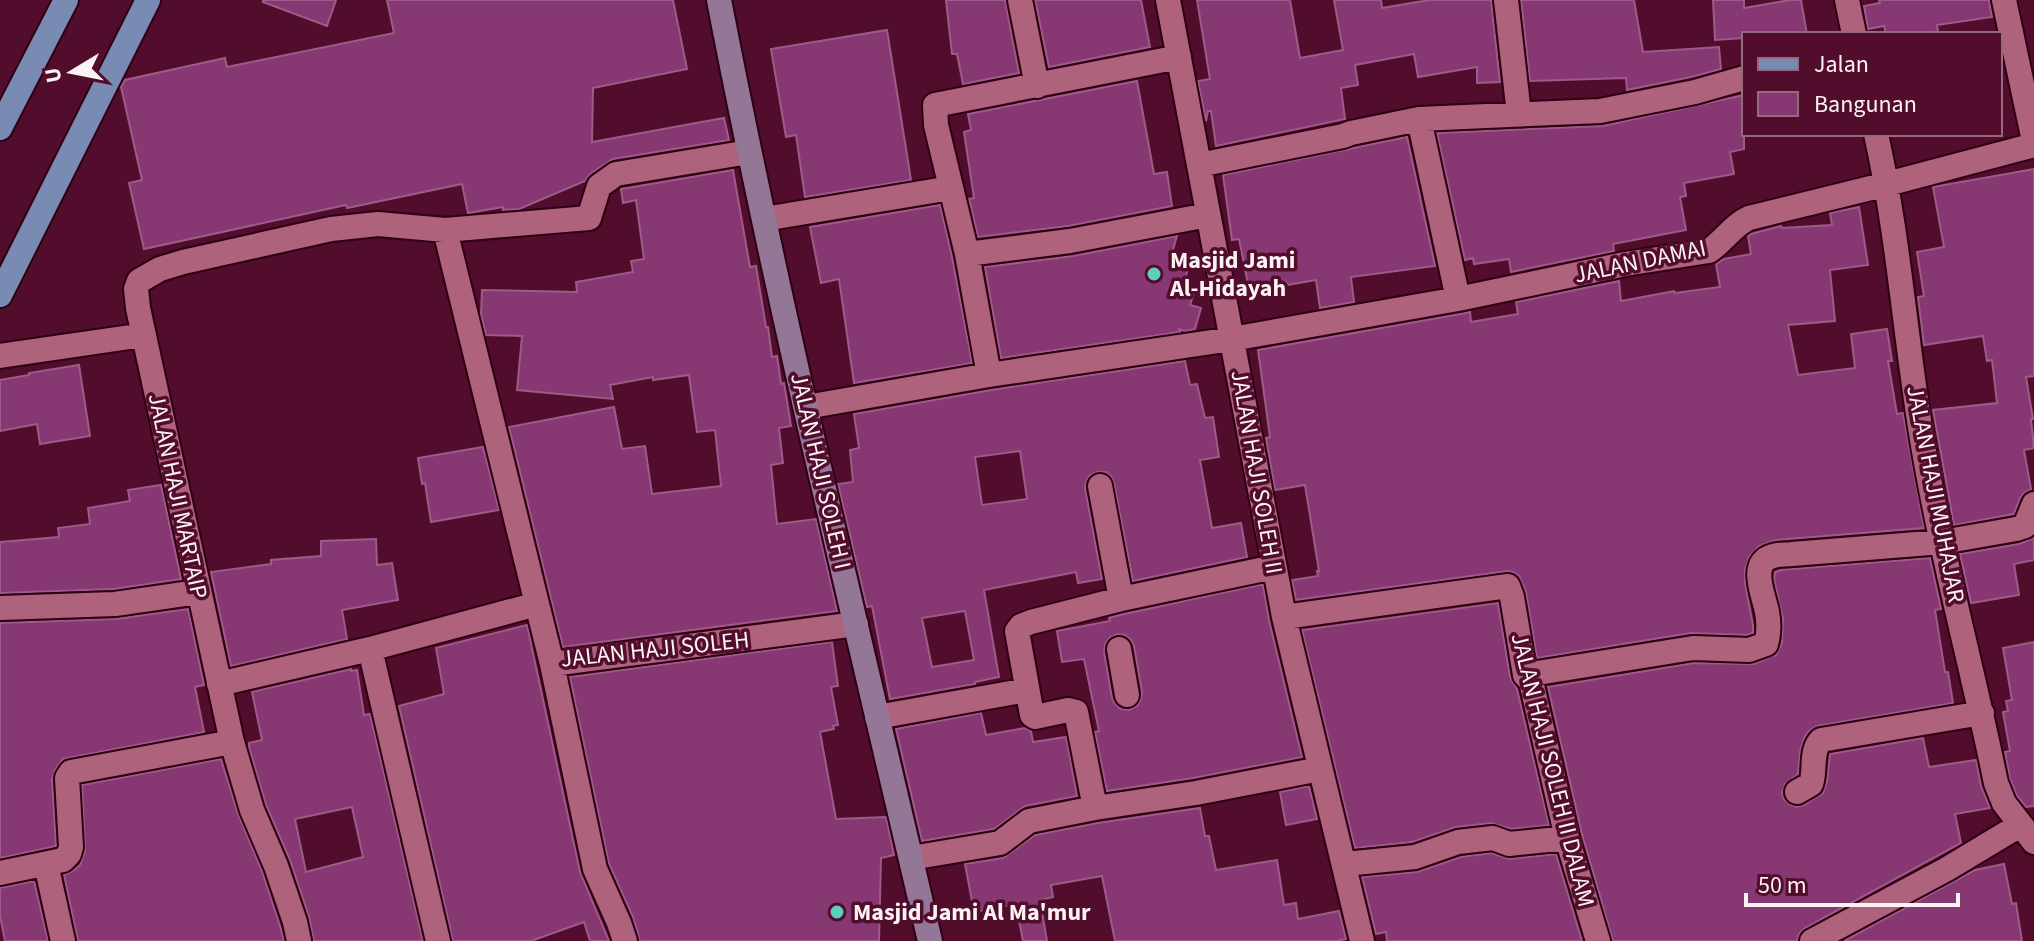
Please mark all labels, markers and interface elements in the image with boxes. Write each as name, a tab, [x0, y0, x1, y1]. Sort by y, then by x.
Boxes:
north arrow	[32, 32, 112, 112]
legend	[1742, 32, 2002, 136]
text: Jalan	[1814, 47, 1869, 82]
text: U	[36, 65, 70, 85]
text: Bangunan	[1814, 87, 1917, 122]
street label: JALAN DAMAI	[1571, 230, 1709, 293]
place label: Masjid Jami Al-Hidayah	[1169, 243, 1295, 306]
marker: Masjid Jami Al-Hidayah	[1145, 265, 1163, 283]
street label: JALAN HAJI SOLEH II	[1221, 367, 1292, 577]
street label: JALAN HAJI SOLEH I	[781, 369, 860, 573]
street label: JALAN HAJI MUHAJAR	[1897, 382, 1974, 606]
street label: JALAN HAJI MARTAIP	[139, 390, 216, 602]
street label: JALAN HAJI SOLEH	[559, 622, 751, 677]
street label: JALAN HAJI SOLEH II DALAM	[1501, 629, 1604, 911]
scale bar	[1746, 857, 1958, 907]
text: 50 m	[1758, 868, 1807, 903]
place label: Masjid Jami Al Ma'mur	[853, 895, 1091, 930]
marker: Masjid Jami Al Ma'mur	[828, 903, 846, 921]

